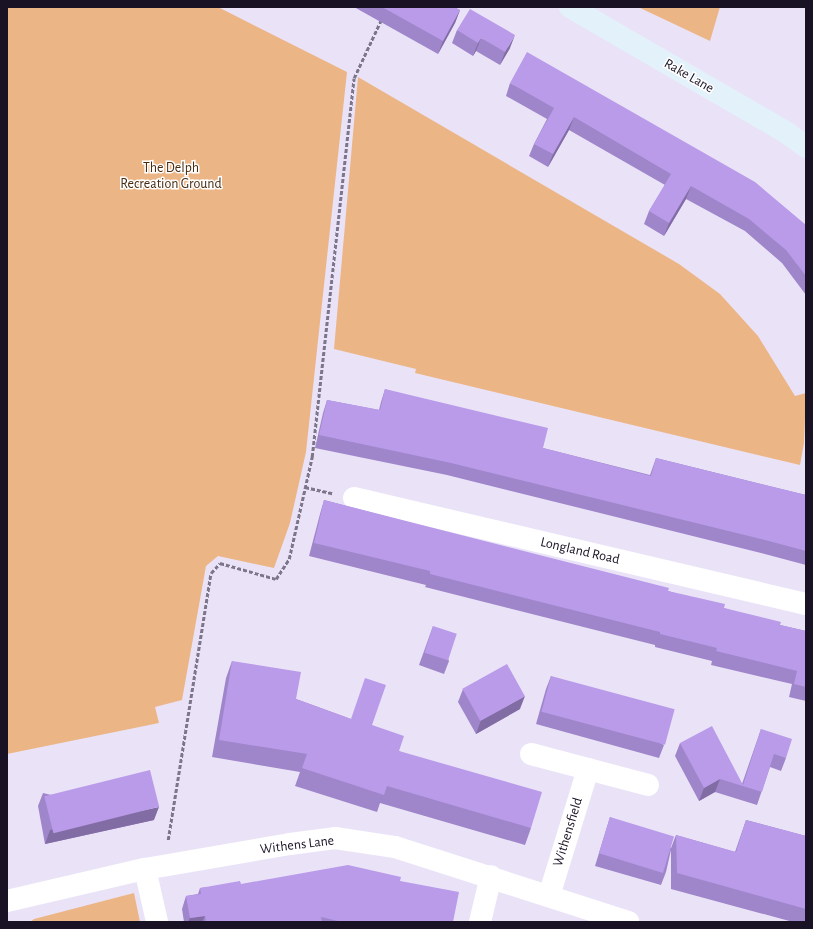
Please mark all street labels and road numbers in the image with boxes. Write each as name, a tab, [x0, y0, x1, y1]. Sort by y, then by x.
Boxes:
street label: Rake Lane	[661, 55, 717, 97]
street label: Longland Road	[539, 534, 621, 568]
street label: Withensfield	[550, 795, 586, 869]
street label: Withens Lane	[259, 832, 335, 858]

